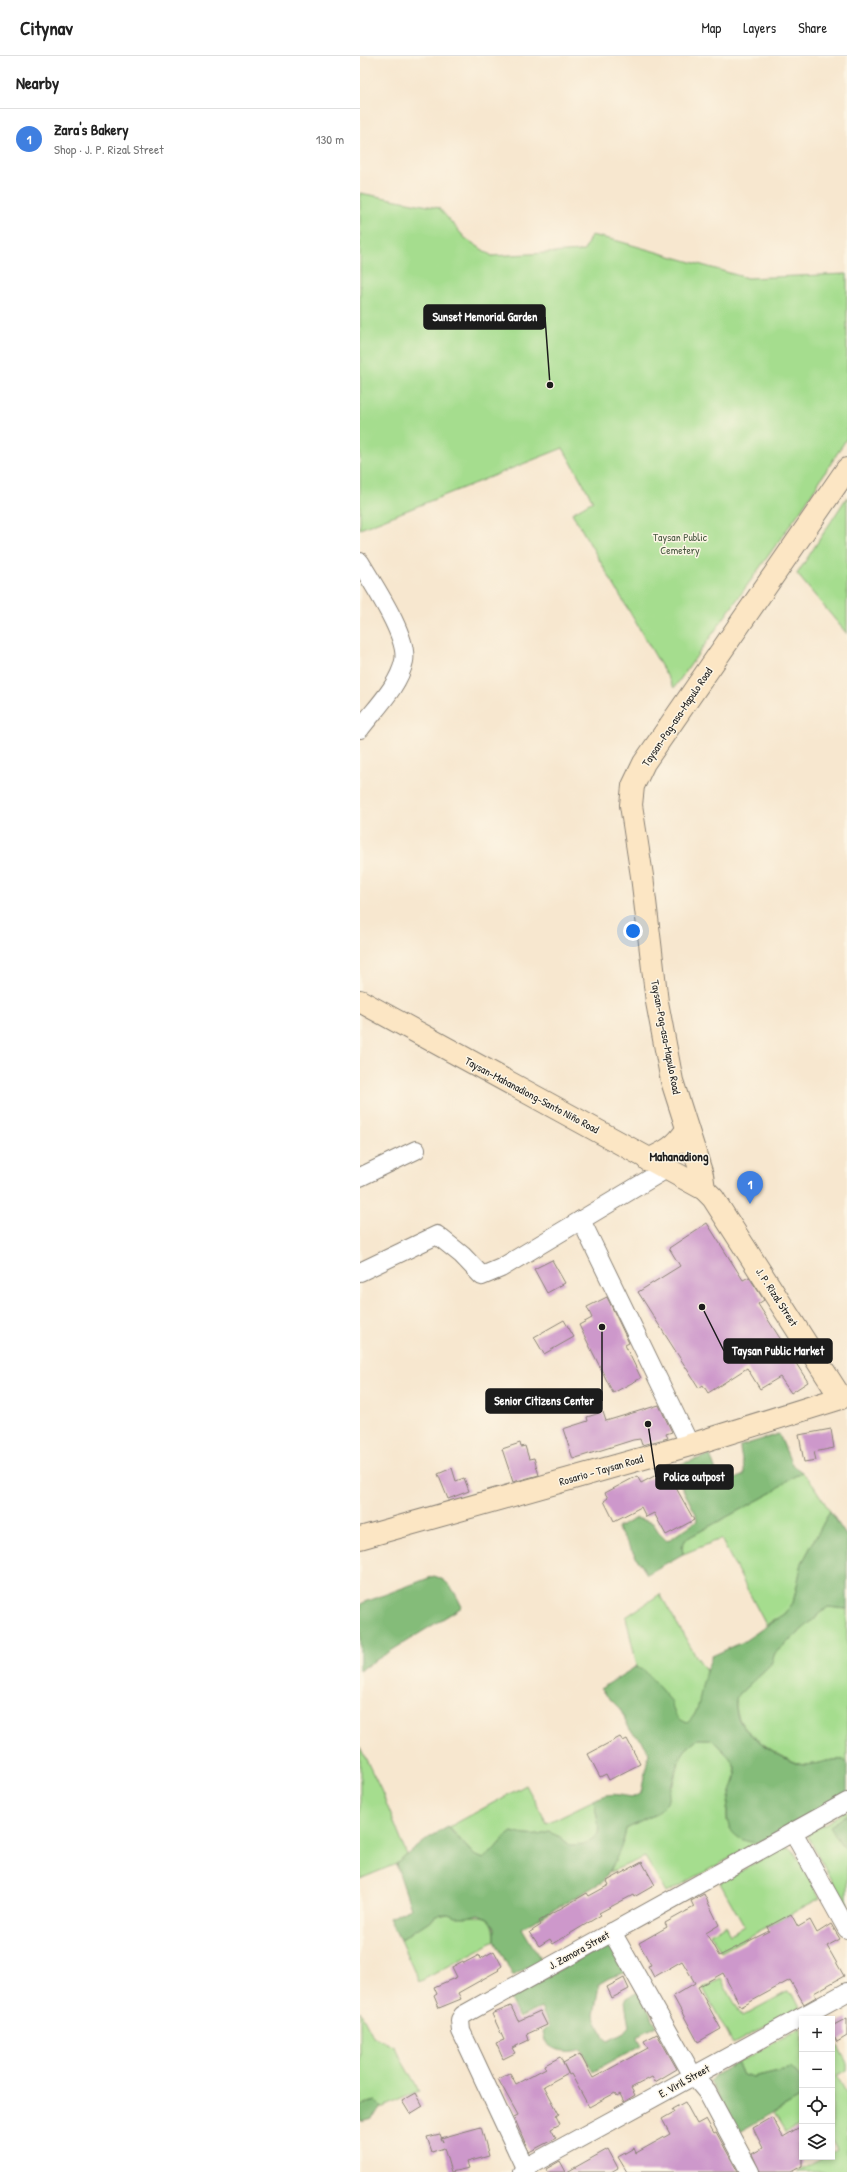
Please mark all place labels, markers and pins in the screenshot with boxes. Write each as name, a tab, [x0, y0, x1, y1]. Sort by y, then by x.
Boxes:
callout: Sunset Memorial Garden	[424, 305, 545, 329]
pin: 1	[737, 1171, 763, 1204]
callout: Taysan Public Market	[724, 1339, 832, 1363]
callout: Senior Citizens Center	[486, 1389, 602, 1413]
callout: Police outpost	[656, 1465, 733, 1489]

